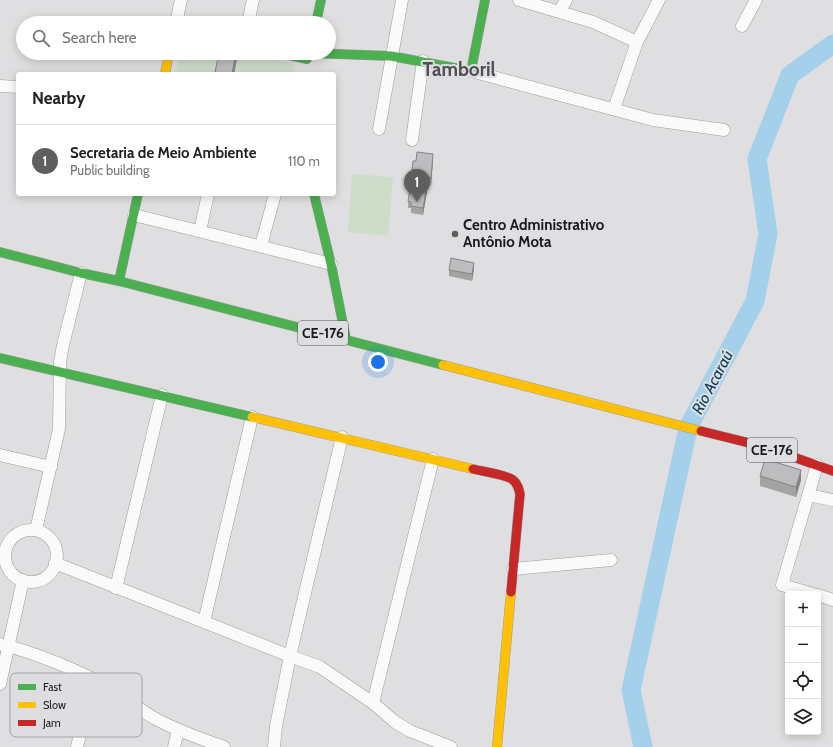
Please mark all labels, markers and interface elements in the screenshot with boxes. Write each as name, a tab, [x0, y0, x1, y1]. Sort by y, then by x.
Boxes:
search box	[16, 16, 336, 60]
icon: search	[30, 27, 52, 49]
text: Search here	[62, 29, 137, 47]
district label: Tamboril	[423, 58, 496, 81]
text: Nearby	[32, 88, 85, 108]
text: Secretaria de Meio Ambiente	[70, 144, 256, 162]
text: 1	[43, 153, 47, 169]
text: 110 m	[288, 153, 320, 169]
text: Public building	[70, 162, 150, 178]
pin: 1	[404, 169, 430, 202]
place label: Centro Administrativo Antônio Mota	[463, 216, 605, 251]
marker: Centro Administrativo Antônio Mota	[450, 229, 460, 239]
road number: CE-176	[298, 321, 348, 345]
water label: Rio Acaraú	[688, 347, 737, 417]
your location	[368, 352, 388, 372]
road number: CE-176	[747, 438, 797, 462]
map controls	[785, 591, 821, 735]
button: +	[785, 591, 821, 627]
button: −	[785, 627, 821, 663]
button: locate	[785, 663, 821, 699]
legend	[10, 673, 142, 737]
text: Fast	[43, 680, 62, 694]
text: Slow	[43, 698, 66, 712]
button: layers	[785, 699, 821, 735]
text: Jam	[42, 716, 61, 730]

